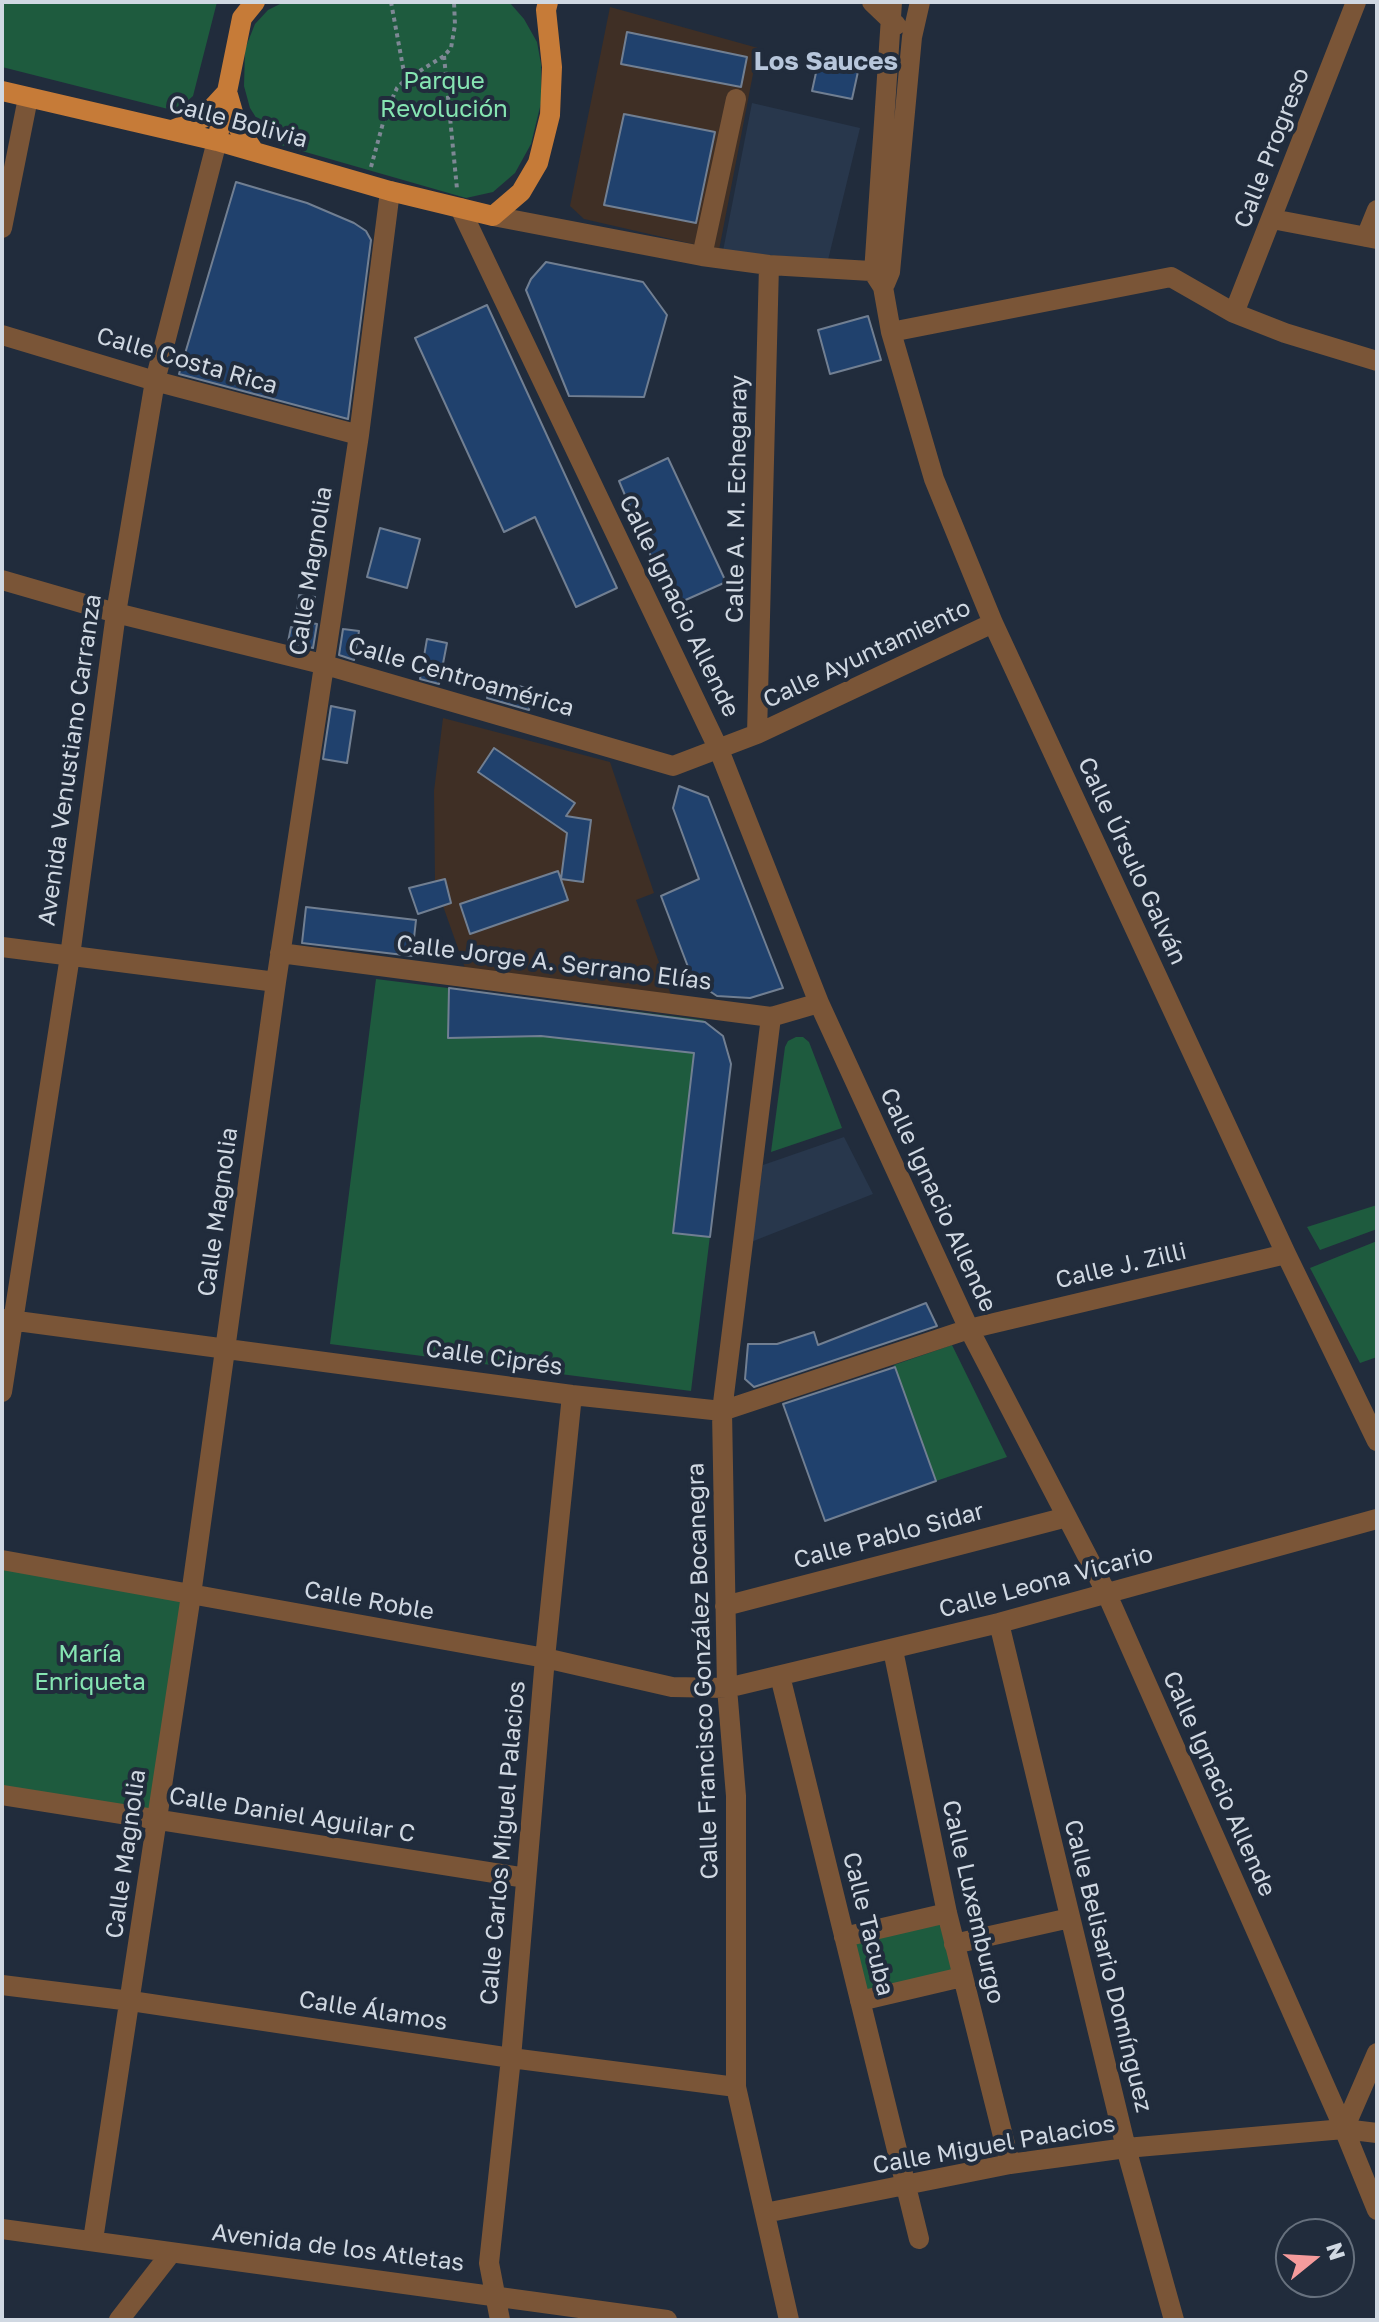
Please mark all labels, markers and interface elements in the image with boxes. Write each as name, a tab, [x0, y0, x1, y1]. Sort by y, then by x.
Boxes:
district label: Los Sauces	[754, 46, 898, 78]
street label: Calle Progreso	[1228, 64, 1316, 232]
park label: Parque Revolución	[380, 67, 508, 123]
street label: Calle Bolivia	[165, 90, 311, 154]
street label: Calle Costa Rica	[93, 321, 281, 401]
street label: Calle A. M. Echegaray	[720, 375, 754, 623]
street label: Calle Magnolia	[283, 484, 339, 658]
street label: Calle Ignacio Allende	[613, 490, 745, 722]
street label: Avenida Venustiano Carranza	[32, 592, 108, 928]
street label: Calle Ayuntamiento	[759, 593, 975, 715]
street label: Calle Centroamérica	[345, 631, 577, 723]
street label: Calle Úrsulo Galván	[1071, 753, 1193, 969]
street label: Calle Jorge A. Serrano Elías	[395, 929, 713, 997]
street label: Calle Ignacio Allende	[873, 1084, 1003, 1316]
street label: Calle Magnolia	[192, 1125, 244, 1299]
street label: Calle J. Zilli	[1053, 1237, 1189, 1295]
street label: Calle Ciprés	[424, 1334, 564, 1382]
street label: Calle Francisco González Bocanegra	[681, 1462, 725, 1880]
street label: Calle Pablo Sidar	[791, 1497, 987, 1575]
street label: Calle Leona Vicario	[936, 1540, 1156, 1624]
street label: Calle Roble	[302, 1575, 436, 1627]
park label: María Enriqueta	[34, 1640, 146, 1696]
street label: Calle Ignacio Allende	[1156, 1667, 1282, 1901]
street label: Calle Carlos Miguel Palacios	[474, 1680, 532, 2006]
street label: Calle Magnolia	[100, 1767, 152, 1941]
street label: Calle Daniel Aguilar C	[167, 1781, 417, 1849]
street label: Calle Luxemburgo	[936, 1797, 1010, 2007]
street label: Calle Belisario Domínguez	[1058, 1817, 1158, 2115]
street label: Calle Tacuba	[836, 1849, 900, 1999]
street label: Calle Álamos	[297, 1985, 449, 2037]
street label: Calle Miguel Palacios	[870, 2109, 1118, 2181]
street label: Avenida de los Atletas	[210, 2218, 466, 2278]
north arrow	[1275, 2218, 1355, 2298]
text: N	[1321, 2239, 1352, 2263]

